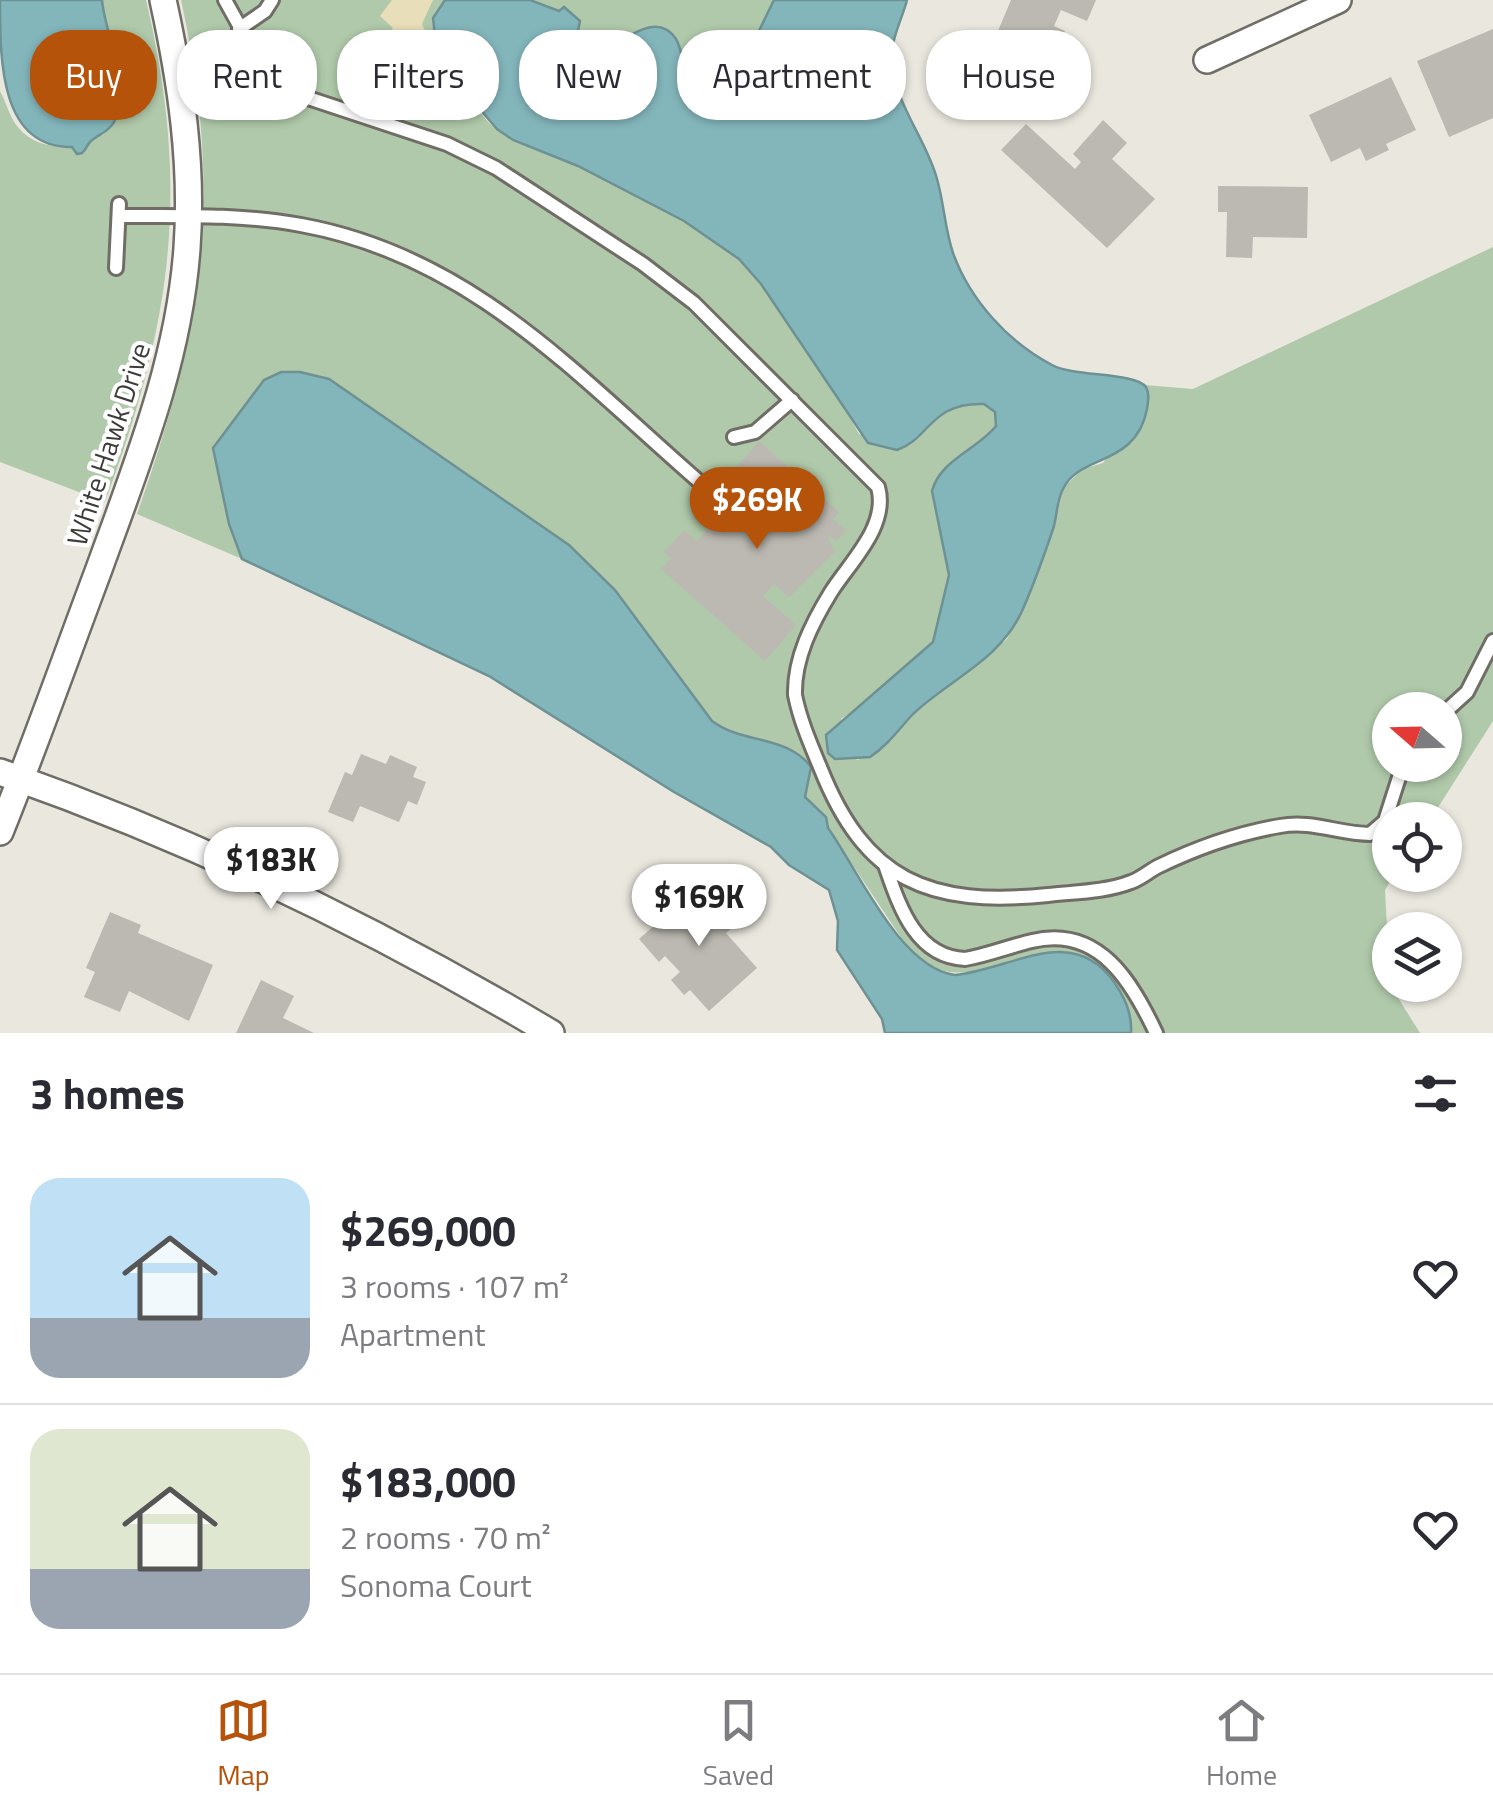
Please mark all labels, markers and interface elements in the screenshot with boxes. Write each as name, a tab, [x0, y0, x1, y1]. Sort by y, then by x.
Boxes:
chip: Buy	[30, 30, 157, 120]
chip: Rent	[177, 30, 317, 120]
chip: Filters	[337, 30, 499, 120]
chip: New	[519, 30, 657, 120]
chip: Apartment	[677, 30, 906, 120]
chip: House	[926, 30, 1091, 120]
street label: White Hawk Drive	[55, 337, 161, 551]
pin: $269K	[687, 467, 827, 552]
text: $269K	[712, 475, 802, 523]
north arrow	[1372, 692, 1462, 782]
map controls	[1372, 692, 1462, 1002]
button: locate	[1372, 802, 1462, 892]
pin: $183K	[201, 827, 341, 912]
text: $183K	[226, 835, 316, 883]
pin: $169K	[629, 864, 769, 949]
text: $169K	[654, 872, 744, 920]
button: layers	[1372, 912, 1462, 1002]
text: 3 homes	[30, 1061, 185, 1125]
icon: filters	[1408, 1066, 1463, 1121]
text: $269,000	[340, 1198, 516, 1262]
icon: home	[110, 1218, 230, 1338]
icon: heart	[1408, 1251, 1463, 1306]
text: 3 rooms · 107 m²	[340, 1262, 569, 1310]
text: Apartment	[340, 1310, 486, 1358]
text: $183,000	[340, 1449, 516, 1513]
icon: home	[110, 1469, 230, 1589]
icon: heart	[1408, 1502, 1463, 1557]
text: 2 rooms · 70 m²	[340, 1513, 551, 1561]
text: Sonoma Court	[340, 1561, 531, 1609]
tab: Map	[216, 1693, 271, 1796]
tab: Saved	[703, 1693, 774, 1796]
tab: Home	[1206, 1693, 1277, 1796]

